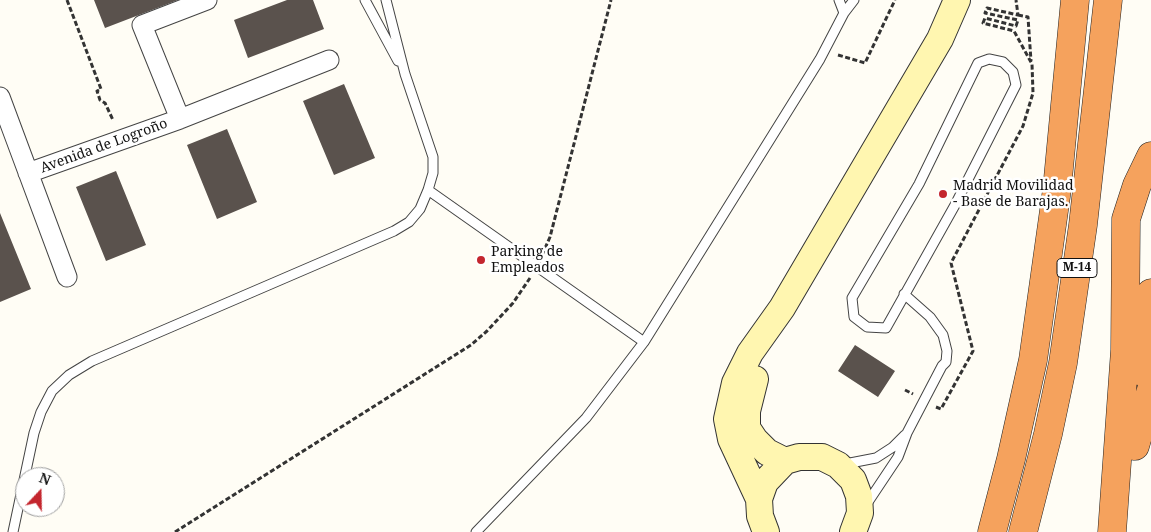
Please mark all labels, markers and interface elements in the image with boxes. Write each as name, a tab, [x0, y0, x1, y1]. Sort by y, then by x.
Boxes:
street label: Avenida de Logroño	[38, 115, 170, 177]
place label: Madrid Movilidad - Base de Barajas.	[953, 178, 1074, 210]
marker: Madrid Movilidad - Base de Barajas.	[937, 188, 949, 200]
place label: Parking de Empleados	[491, 244, 564, 276]
marker: Parking de Empleados	[475, 254, 487, 266]
road number: M-14	[1057, 258, 1097, 278]
north arrow	[15, 467, 65, 517]
text: N	[37, 468, 54, 489]

